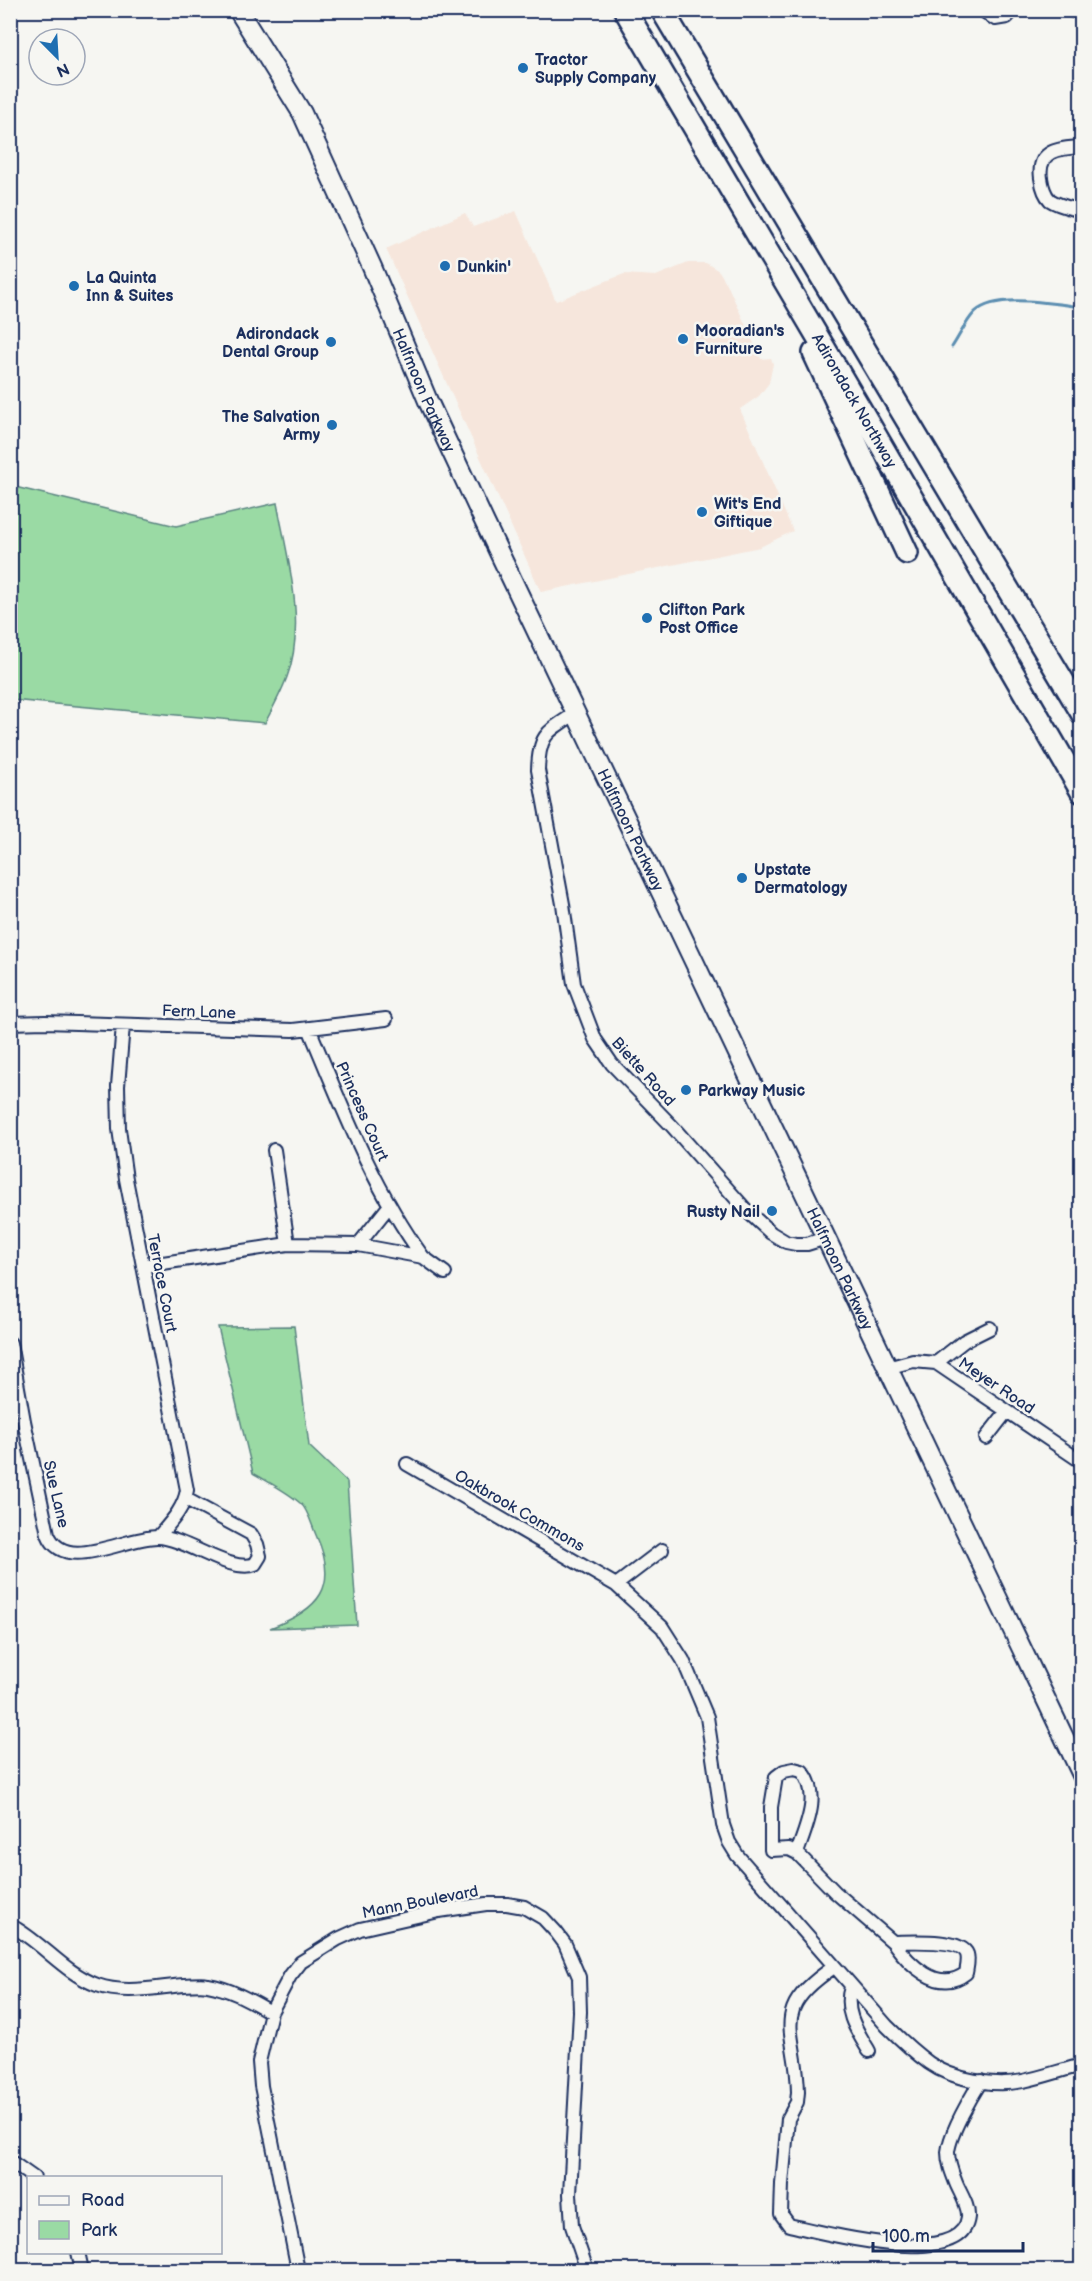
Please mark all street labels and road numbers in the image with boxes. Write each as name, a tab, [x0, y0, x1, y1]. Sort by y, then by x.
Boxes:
street label: Halfmoon Parkway	[388, 326, 459, 456]
street label: Adirondack Northway	[807, 330, 901, 472]
street label: Halfmoon Parkway	[593, 766, 667, 895]
street label: Fern Lane	[162, 1002, 237, 1023]
street label: Biette Road	[607, 1034, 679, 1110]
street label: Princess Court	[331, 1059, 392, 1164]
street label: Halfmoon Parkway	[802, 1205, 877, 1334]
street label: Terrace Court	[143, 1232, 180, 1334]
street label: Meyer Road	[955, 1354, 1038, 1419]
street label: Sue Lane	[39, 1459, 73, 1530]
street label: Oakbrook Commons	[451, 1466, 588, 1556]
street label: Mann Boulevard	[361, 1882, 480, 1923]

